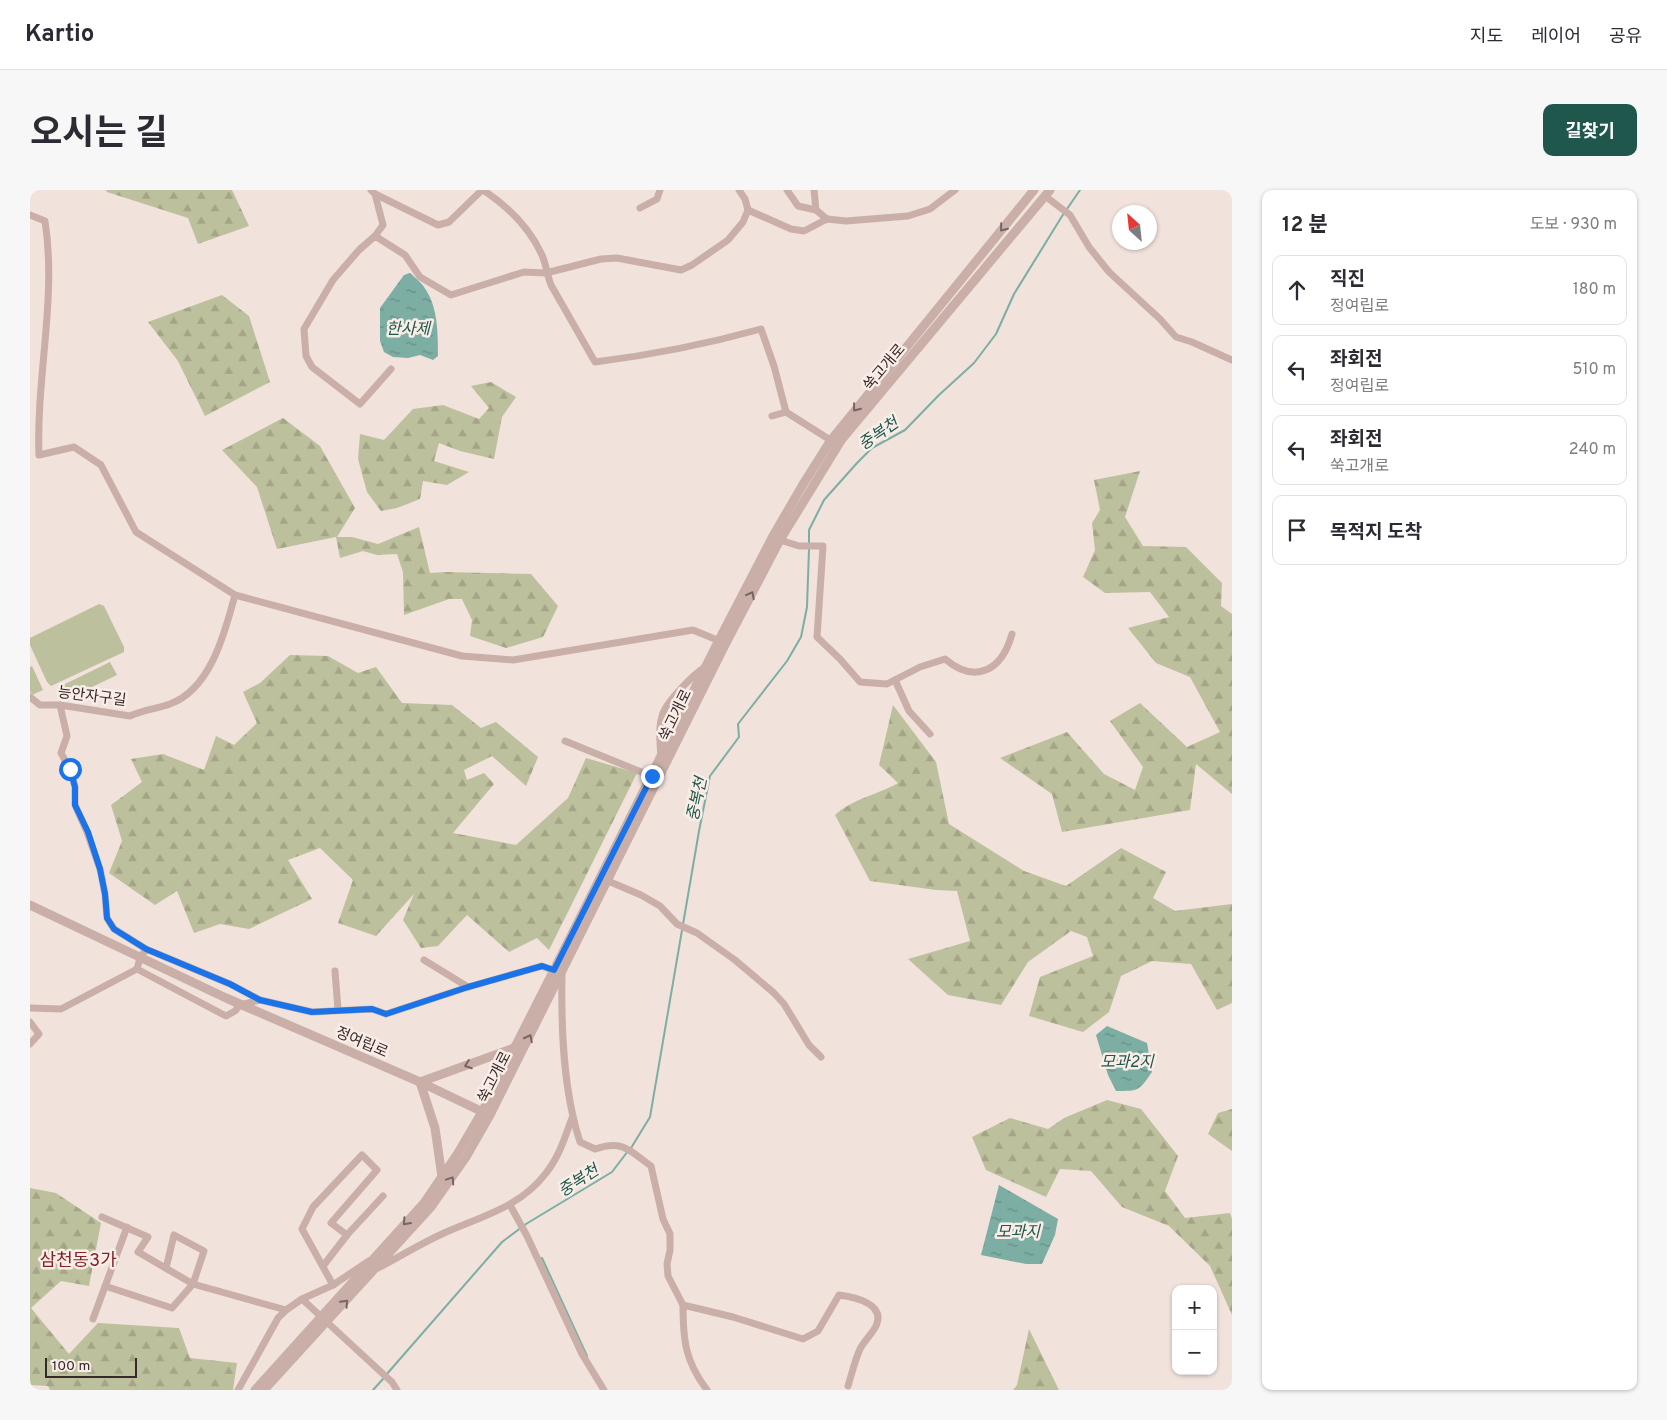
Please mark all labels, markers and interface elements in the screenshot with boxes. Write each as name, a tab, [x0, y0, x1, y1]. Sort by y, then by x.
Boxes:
text: Kartio	[25, 20, 94, 50]
text: 지도	[1470, 26, 1503, 49]
text: 레이어	[1531, 26, 1581, 49]
text: 공유	[1609, 26, 1642, 49]
button: 길찾기	[1543, 104, 1637, 156]
text: 오시는 길	[30, 113, 168, 157]
north arrow	[1112, 205, 1157, 250]
text: 12 분	[1282, 212, 1328, 239]
text: 도보 · 930 m	[1530, 215, 1617, 235]
one-way arrow	[1001, 222, 1009, 231]
text: 직진	[1330, 268, 1365, 292]
icon: ahead	[1283, 276, 1311, 304]
text: 180 m	[1573, 280, 1616, 300]
text: 정여립로	[1330, 297, 1389, 317]
water label: 한사제	[386, 320, 432, 340]
street label: 쑥고개로	[860, 341, 910, 395]
text: 좌회전	[1330, 348, 1382, 372]
icon: left	[1283, 356, 1311, 384]
text: 510 m	[1573, 360, 1616, 380]
text: 정여립로	[1330, 377, 1389, 397]
one-way arrow	[853, 402, 862, 412]
water label: 중복천	[855, 412, 905, 455]
text: 좌회전	[1330, 428, 1382, 452]
icon: left	[1283, 436, 1311, 464]
text: 240 m	[1569, 440, 1616, 460]
text: 쑥고개로	[1330, 457, 1389, 477]
icon: arrive	[1283, 516, 1311, 544]
text: 목적지 도착	[1330, 521, 1422, 545]
one-way arrow	[745, 591, 755, 600]
street label: 능안자구길	[56, 684, 127, 711]
street label: 쑥고개로	[656, 687, 697, 745]
route start	[59, 758, 82, 781]
route end	[641, 765, 664, 788]
water label: 중복천	[684, 774, 713, 823]
street label: 정여립로	[332, 1024, 391, 1063]
one-way arrow	[523, 1034, 533, 1043]
street label: 쑥고개로	[474, 1049, 516, 1107]
water label: 모과2지	[1100, 1053, 1155, 1073]
one-way arrow	[465, 1059, 473, 1069]
water label: 중복천	[555, 1160, 605, 1202]
one-way arrow	[445, 1176, 454, 1185]
one-way arrow	[403, 1217, 412, 1226]
water label: 모과지	[996, 1223, 1041, 1243]
district label: 삼천동3가	[39, 1250, 117, 1273]
map controls	[1172, 1285, 1217, 1375]
button: +	[1172, 1285, 1217, 1330]
one-way arrow	[339, 1299, 348, 1308]
button: −	[1172, 1330, 1217, 1375]
scale bar	[45, 1355, 138, 1378]
text: 100 m	[52, 1358, 90, 1375]

